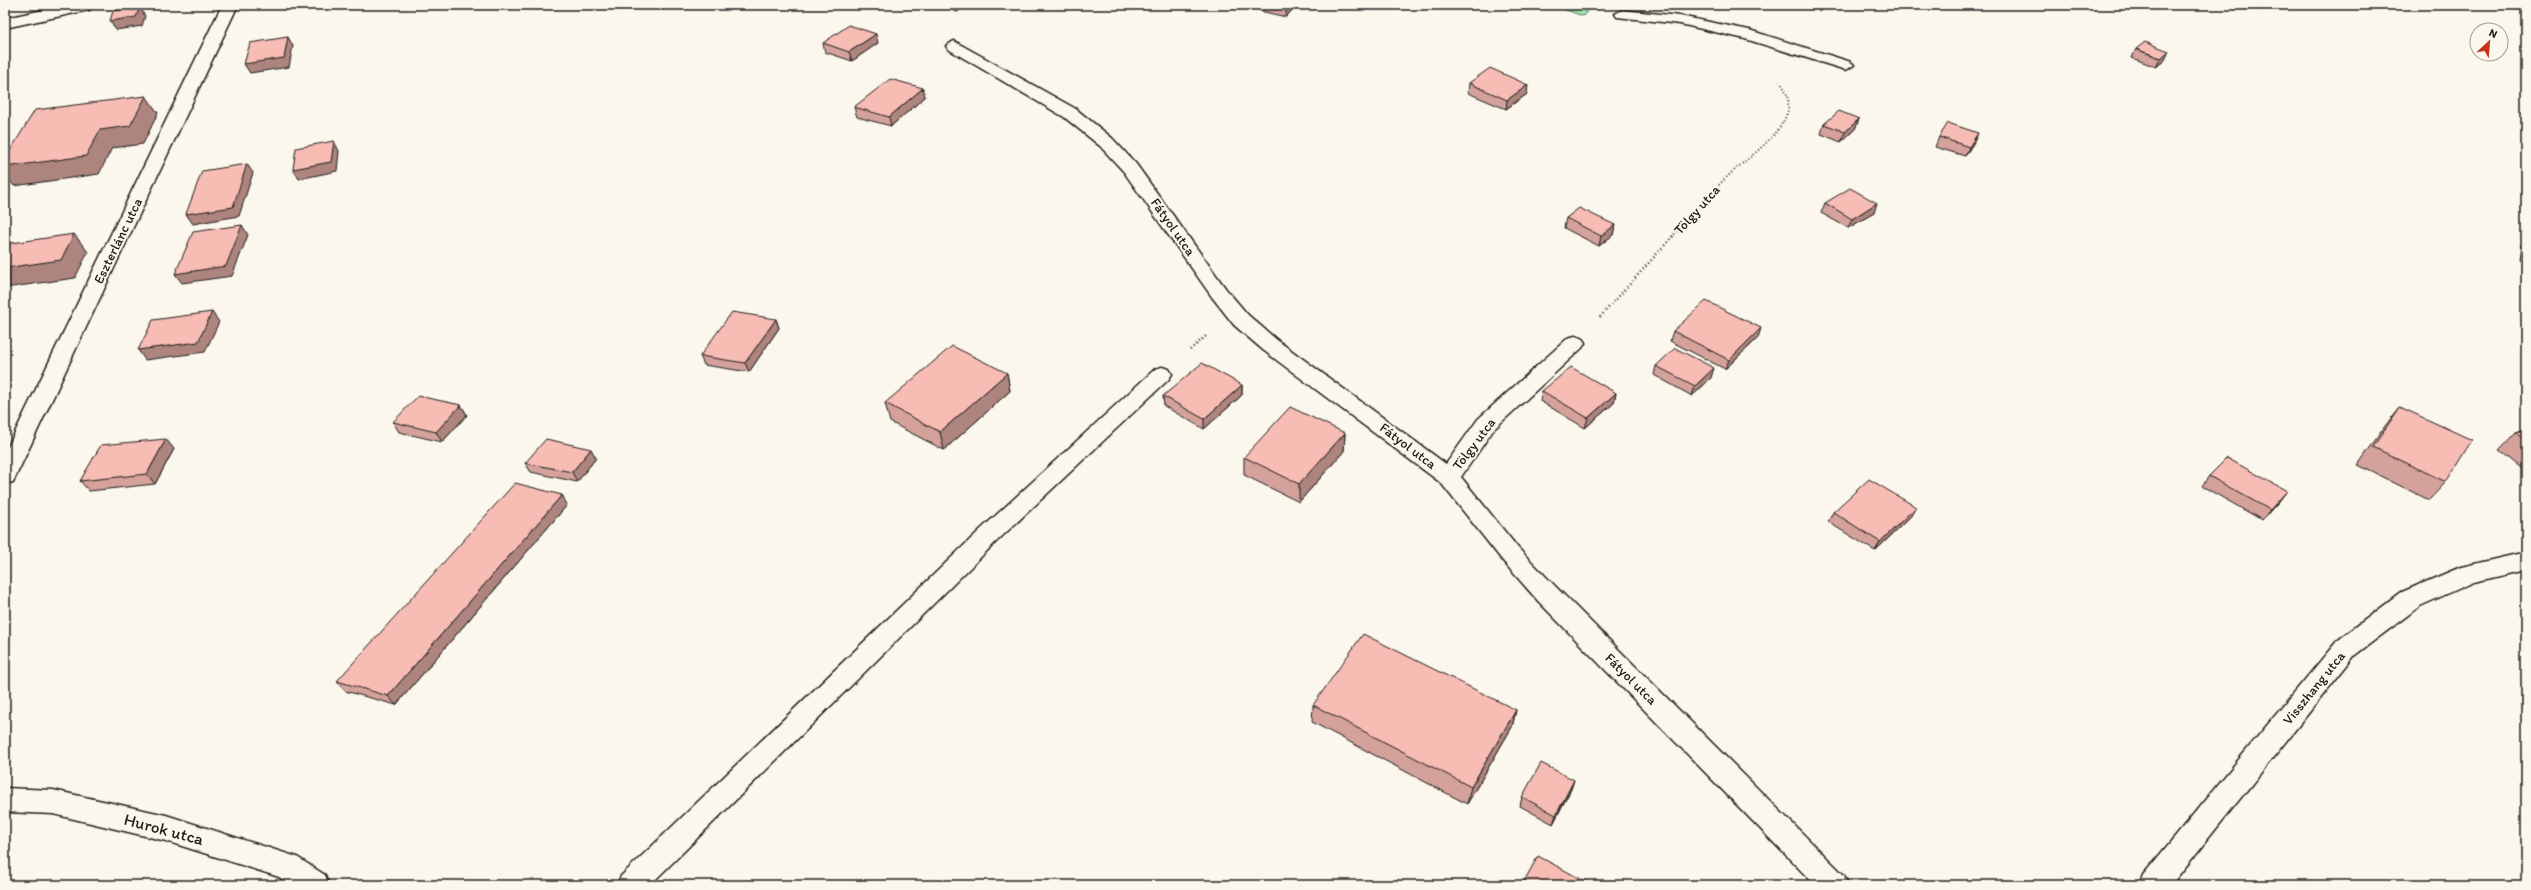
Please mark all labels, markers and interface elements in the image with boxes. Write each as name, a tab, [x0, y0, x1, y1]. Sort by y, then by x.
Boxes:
north arrow	[2469, 22, 2509, 62]
text: N	[2487, 26, 2499, 41]
street label: Tölgy utca	[1670, 182, 1724, 238]
street label: Eszterlánc utca	[90, 195, 146, 287]
street label: Fátyol utca	[1147, 195, 1199, 260]
street label: Tölgy utca	[1449, 415, 1499, 473]
street label: Fátyol utca	[1376, 419, 1440, 473]
street label: Visszhang utca	[2279, 647, 2349, 728]
street label: Fátyol utca	[1601, 649, 1661, 709]
street label: Hurok utca	[122, 809, 206, 849]

